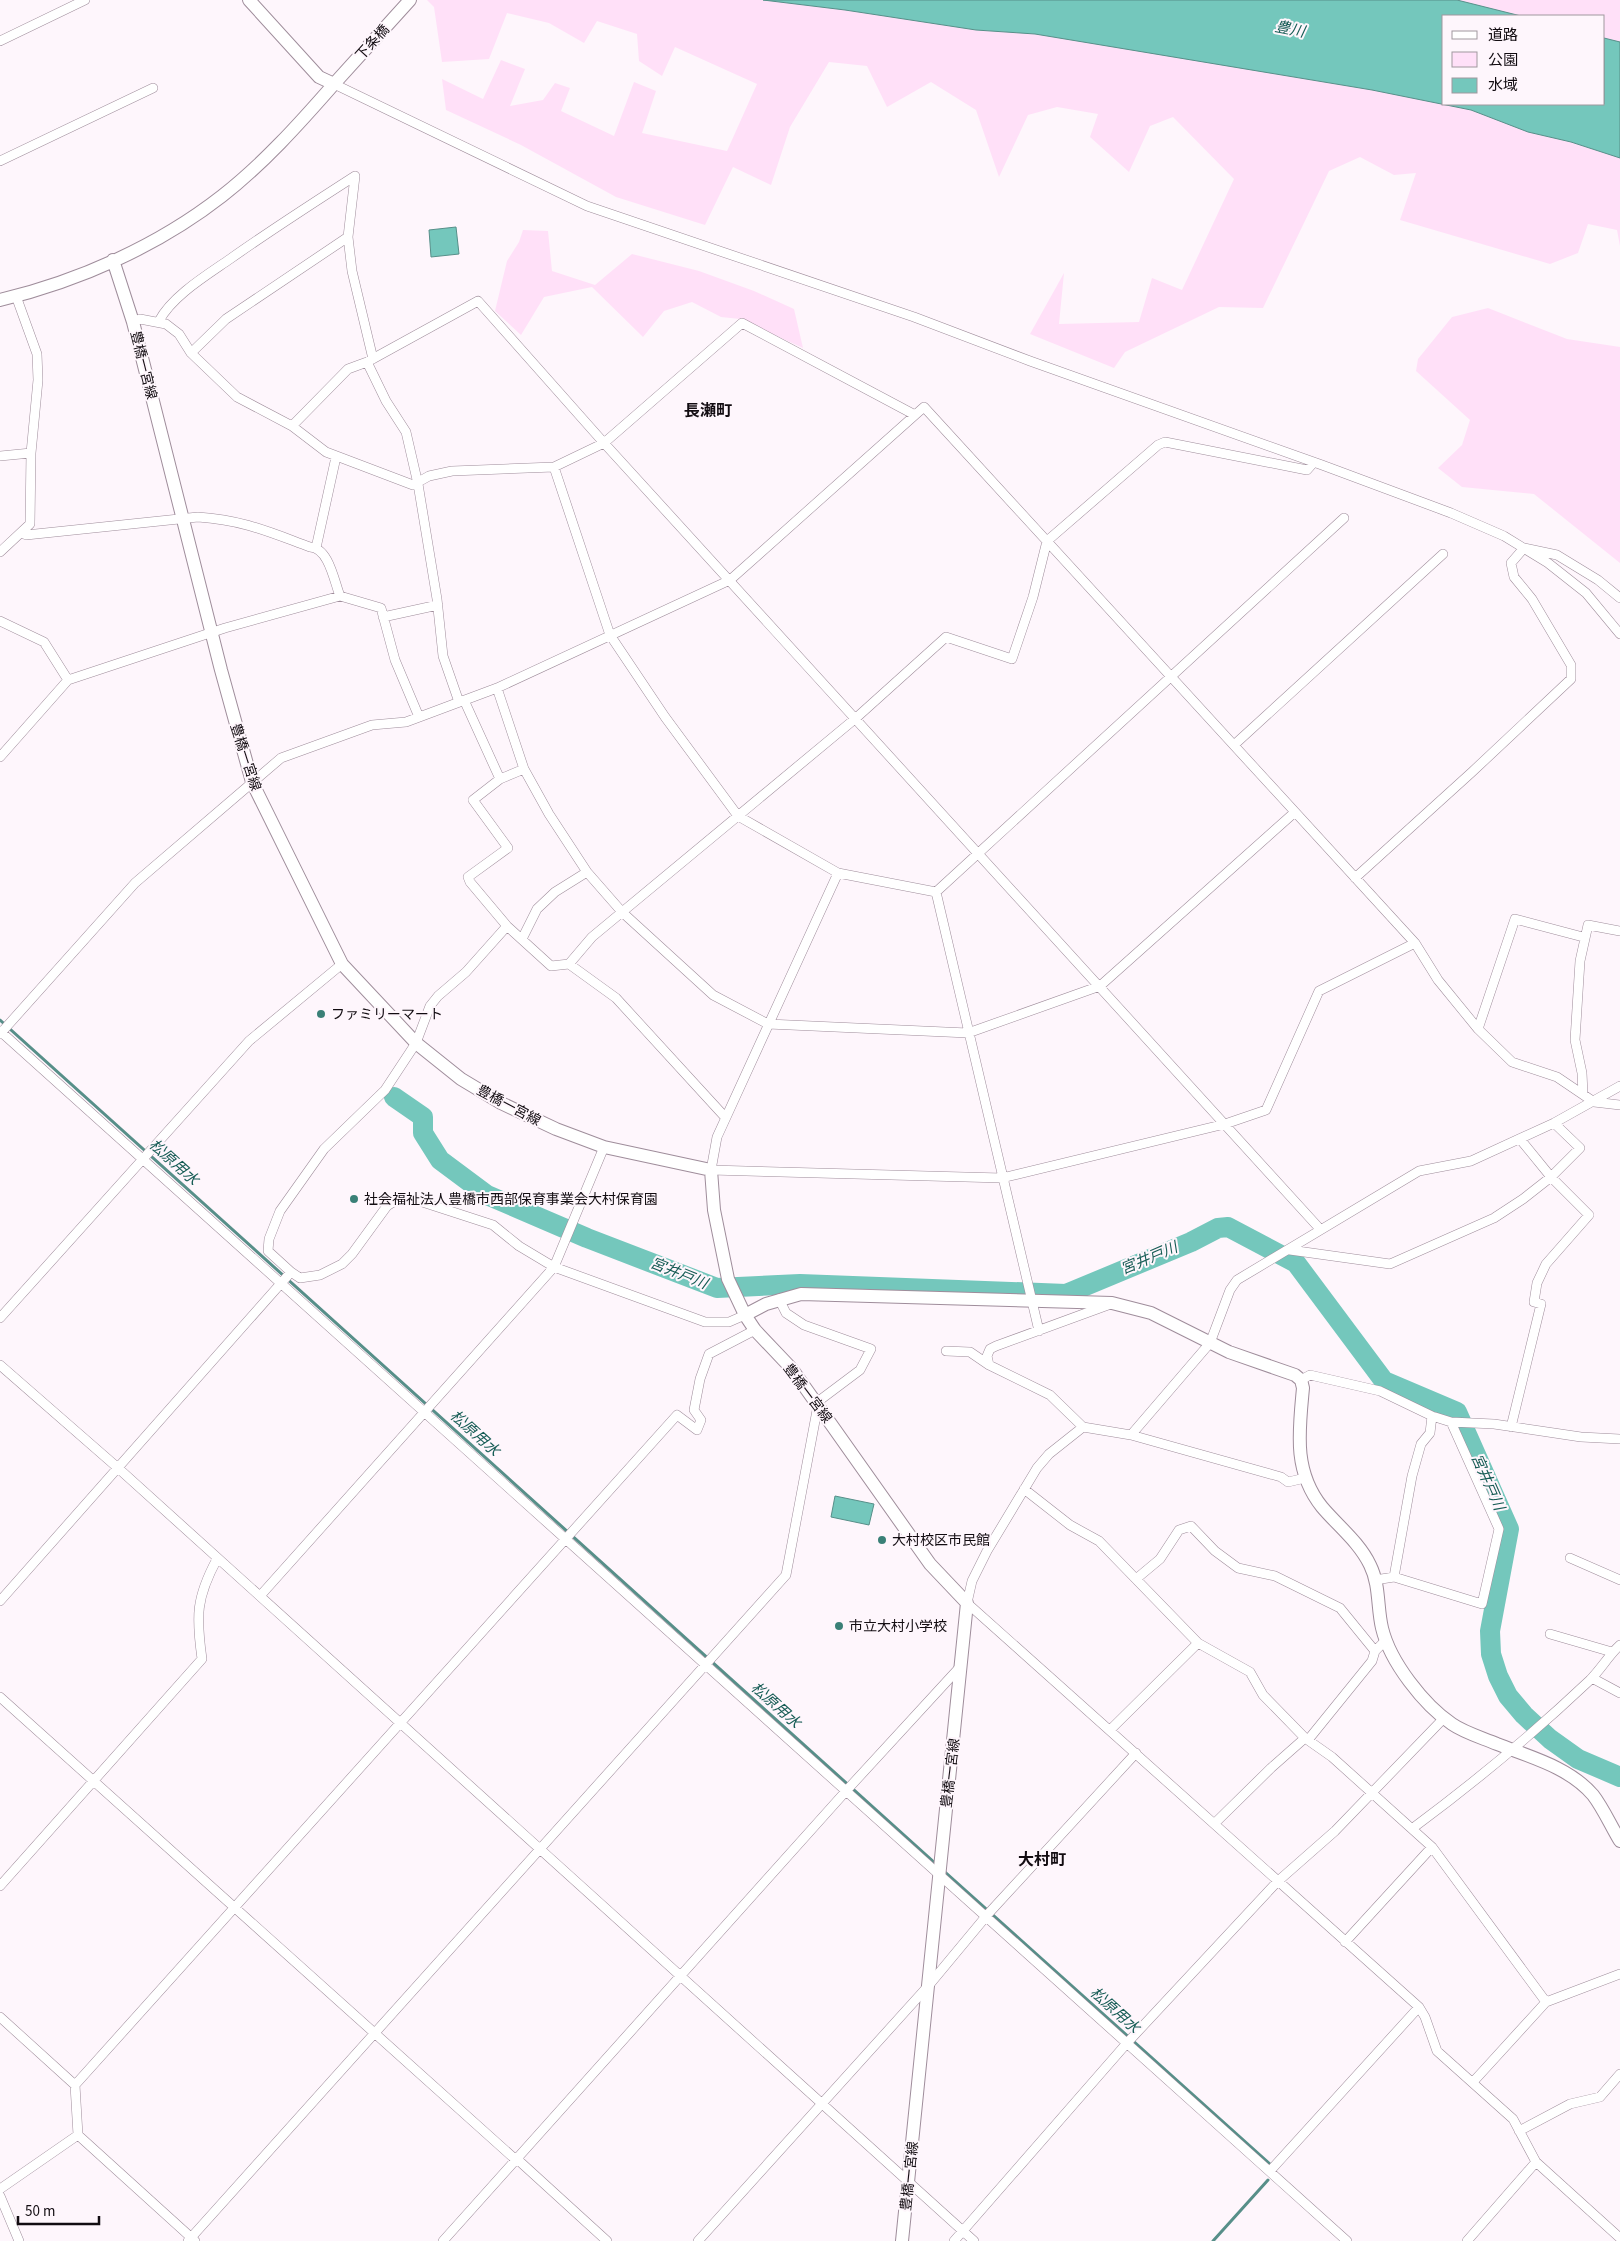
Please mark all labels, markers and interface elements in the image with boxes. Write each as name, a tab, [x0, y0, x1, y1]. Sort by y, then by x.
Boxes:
legend	[1442, 15, 1605, 105]
water label: 豊川	[1273, 16, 1309, 43]
street label: 下条橋	[351, 20, 394, 65]
text: 道路	[1488, 25, 1518, 46]
text: 公園	[1488, 50, 1518, 71]
text: 水域	[1488, 75, 1518, 96]
street label: 豊橋一宮線	[125, 329, 161, 402]
district label: 長瀬町	[684, 400, 732, 422]
street label: 豊橋一宮線	[225, 721, 265, 794]
place label: ファミリーマート	[331, 1005, 443, 1025]
marker: ファミリーマート	[315, 1008, 327, 1020]
street label: 豊橋一宮線	[473, 1081, 544, 1131]
water label: 松原用水	[144, 1134, 204, 1192]
place label: 社会福祉法人豊橋市西部保育事業会大村保育園	[364, 1190, 658, 1210]
marker: 社会福祉法人豊橋市西部保育事業会大村保育園	[348, 1193, 360, 1205]
water label: 宮井戸川	[1117, 1236, 1183, 1280]
water label: 宮井戸川	[647, 1252, 712, 1295]
street label: 豊橋一宮線	[778, 1360, 836, 1428]
water label: 松原用水	[445, 1405, 505, 1463]
water label: 宮井戸川	[1466, 1451, 1510, 1516]
place label: 大村校区市民館	[892, 1531, 990, 1551]
marker: 大村校区市民館	[876, 1534, 888, 1546]
place label: 市立大村小学校	[849, 1617, 947, 1637]
marker: 市立大村小学校	[833, 1620, 845, 1632]
water label: 松原用水	[746, 1677, 806, 1735]
street label: 豊橋一宮線	[937, 1737, 965, 1809]
district label: 大村町	[1018, 1849, 1066, 1871]
water label: 松原用水	[1085, 1982, 1145, 2040]
street label: 豊橋一宮線	[896, 2140, 924, 2212]
scale bar	[18, 2194, 99, 2226]
text: 50 m	[25, 2201, 55, 2222]

